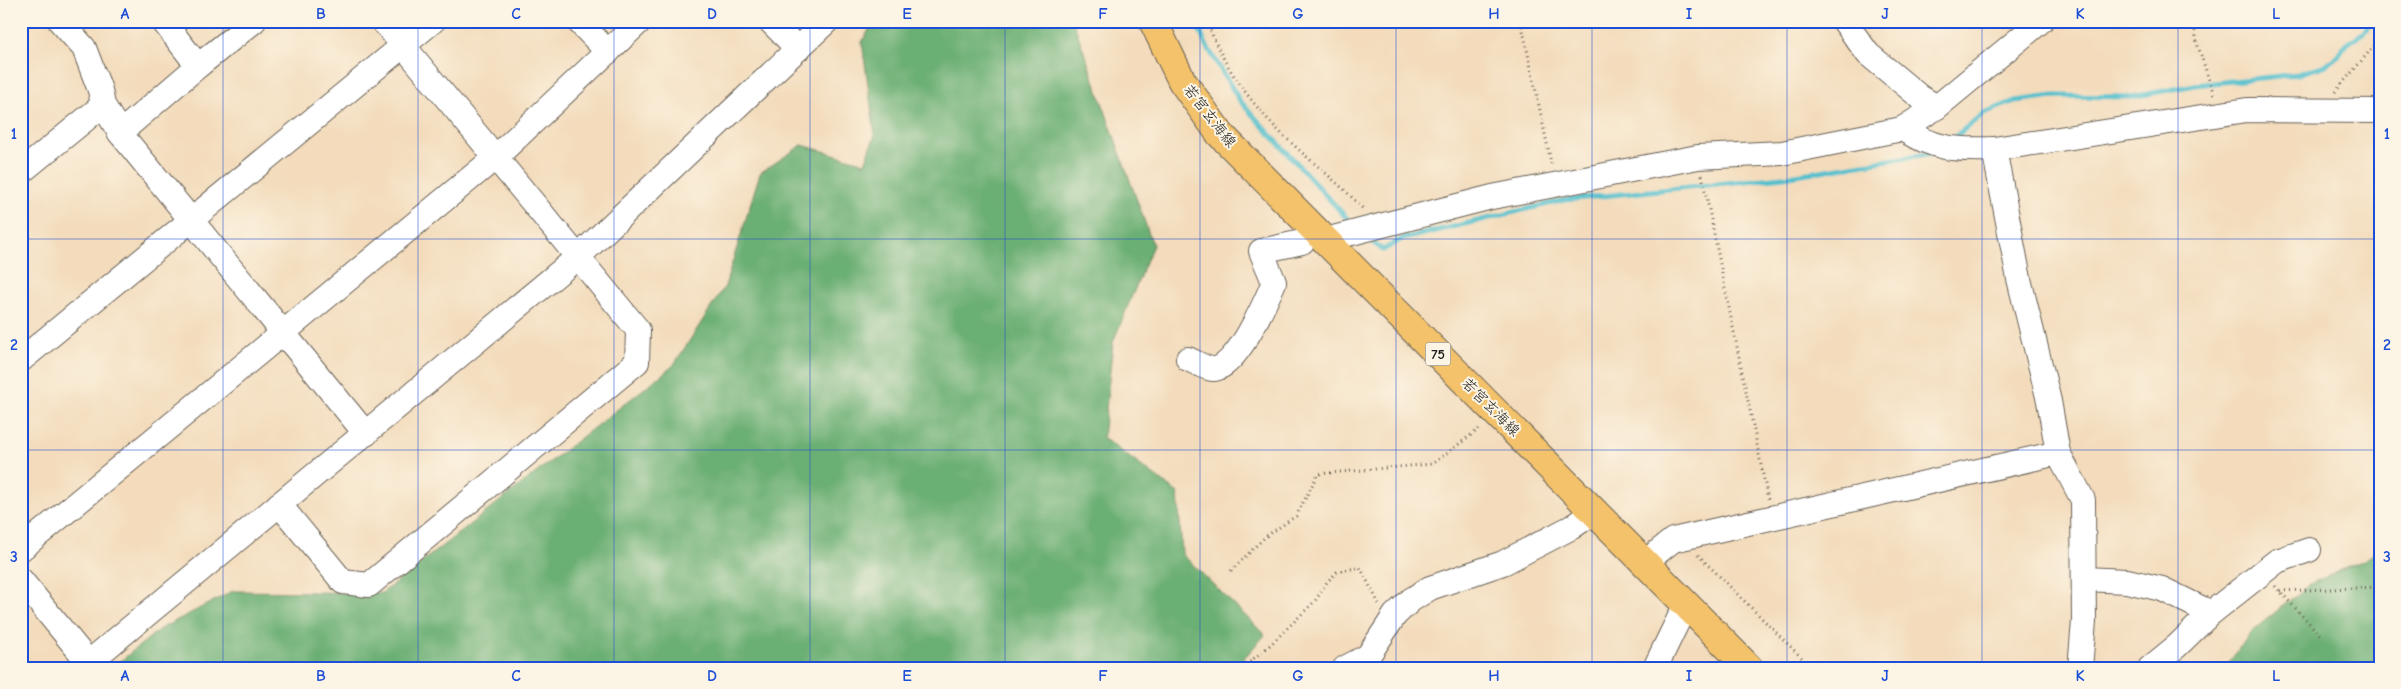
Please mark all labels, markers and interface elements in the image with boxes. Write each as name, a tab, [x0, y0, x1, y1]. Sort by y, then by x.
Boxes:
text: A	[121, 5, 130, 23]
text: B	[316, 5, 326, 23]
text: C	[511, 5, 521, 23]
text: D	[707, 5, 717, 23]
text: E	[902, 5, 912, 23]
text: F	[1098, 5, 1108, 23]
text: G	[1292, 5, 1304, 23]
text: H	[1488, 5, 1500, 23]
text: I	[1686, 5, 1692, 23]
text: J	[1881, 5, 1889, 23]
text: K	[2075, 5, 2085, 23]
text: L	[2272, 5, 2280, 23]
street label: 若宮玄海線	[1180, 81, 1240, 151]
text: 1	[11, 125, 17, 143]
text: 1	[2384, 125, 2390, 143]
text: 2	[10, 336, 18, 354]
text: 2	[2383, 336, 2391, 354]
road number: 75	[1426, 342, 1450, 366]
street label: 若宮玄海線	[1458, 374, 1524, 440]
text: 3	[10, 548, 18, 566]
text: 3	[2383, 548, 2391, 566]
text: A	[121, 667, 130, 685]
text: B	[316, 667, 326, 685]
text: C	[511, 667, 521, 685]
text: D	[707, 667, 717, 685]
text: E	[902, 667, 912, 685]
text: F	[1098, 667, 1108, 685]
text: G	[1292, 667, 1304, 685]
text: H	[1488, 667, 1500, 685]
text: I	[1686, 667, 1692, 685]
text: J	[1881, 667, 1889, 685]
text: K	[2075, 667, 2085, 685]
text: L	[2272, 667, 2280, 685]

